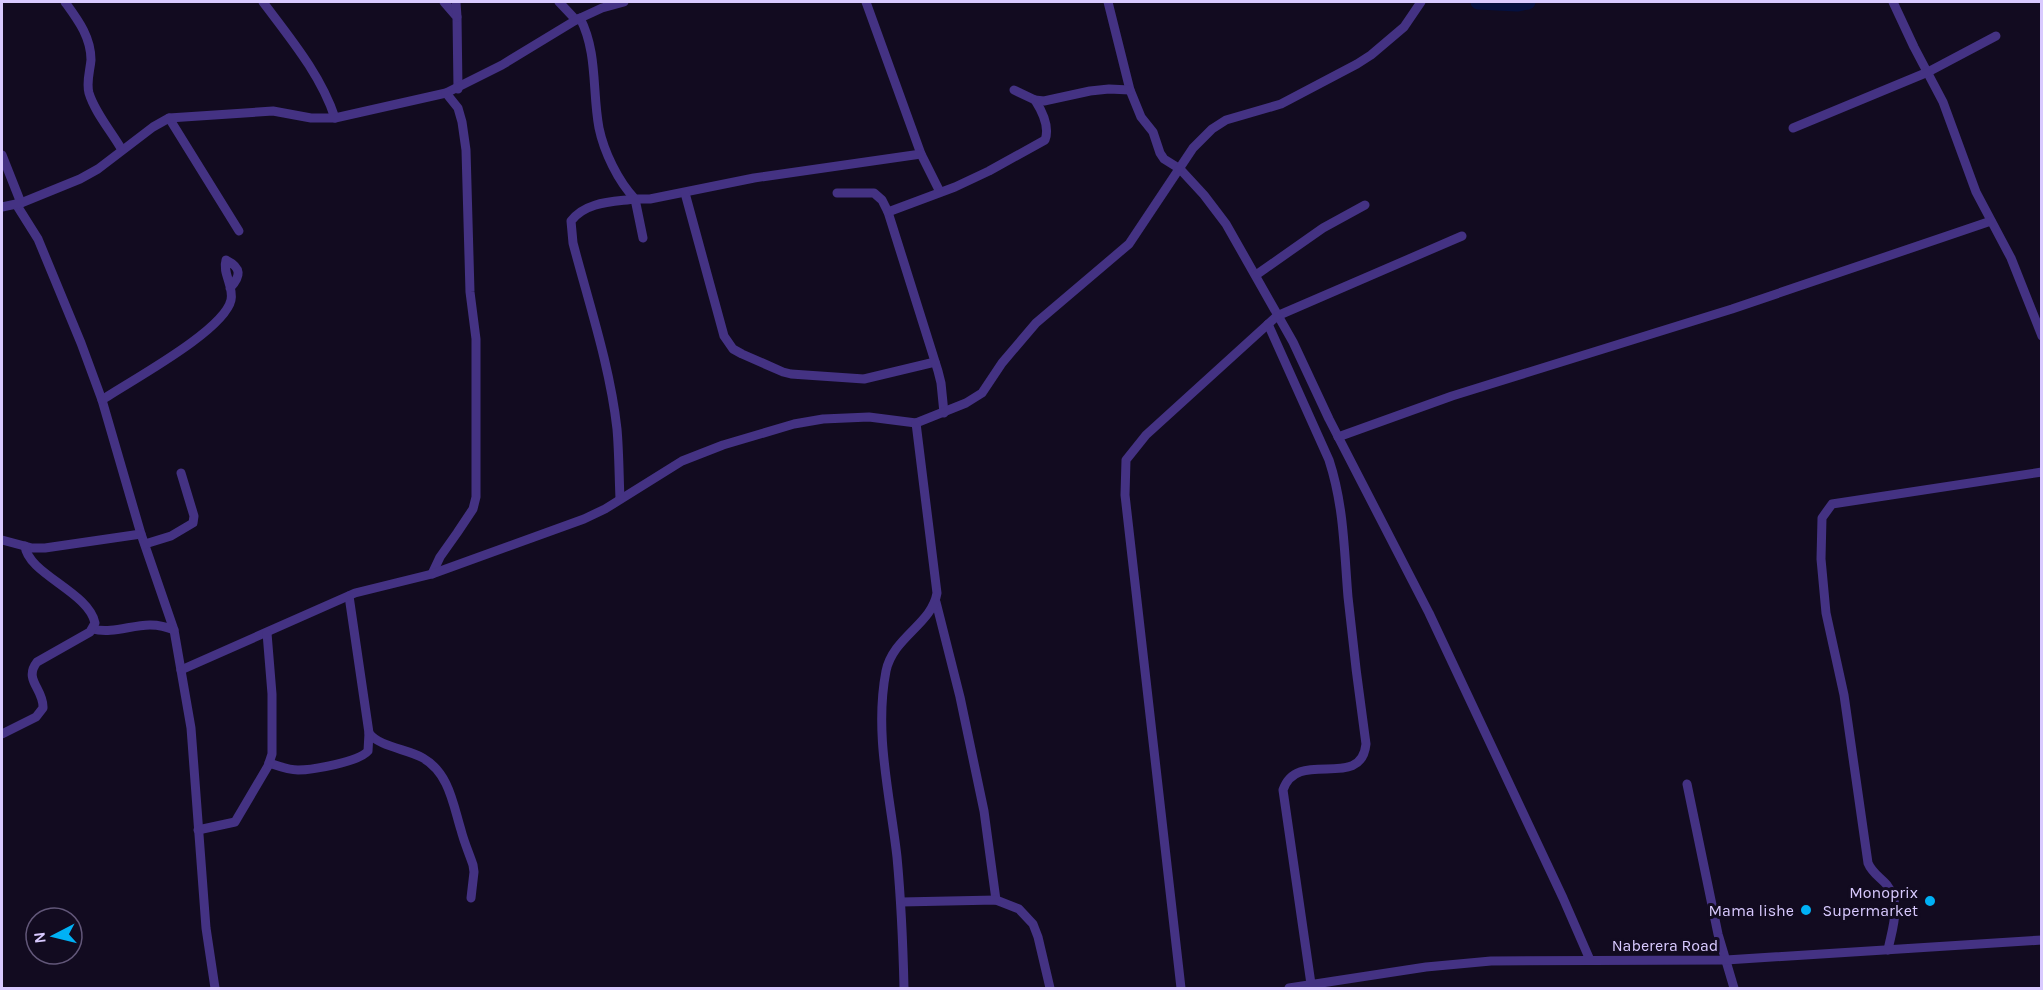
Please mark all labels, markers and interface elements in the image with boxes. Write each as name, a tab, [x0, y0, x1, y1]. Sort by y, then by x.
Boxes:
place label: Monoprix Supermarket	[1822, 883, 1918, 920]
marker: Monoprix Supermarket	[1923, 894, 1937, 908]
place label: Mama lishe	[1709, 901, 1794, 920]
marker: Mama lishe	[1799, 903, 1813, 917]
north arrow	[24, 906, 84, 966]
text: N	[29, 931, 50, 945]
street label: Naberera Road	[1612, 936, 1718, 955]

